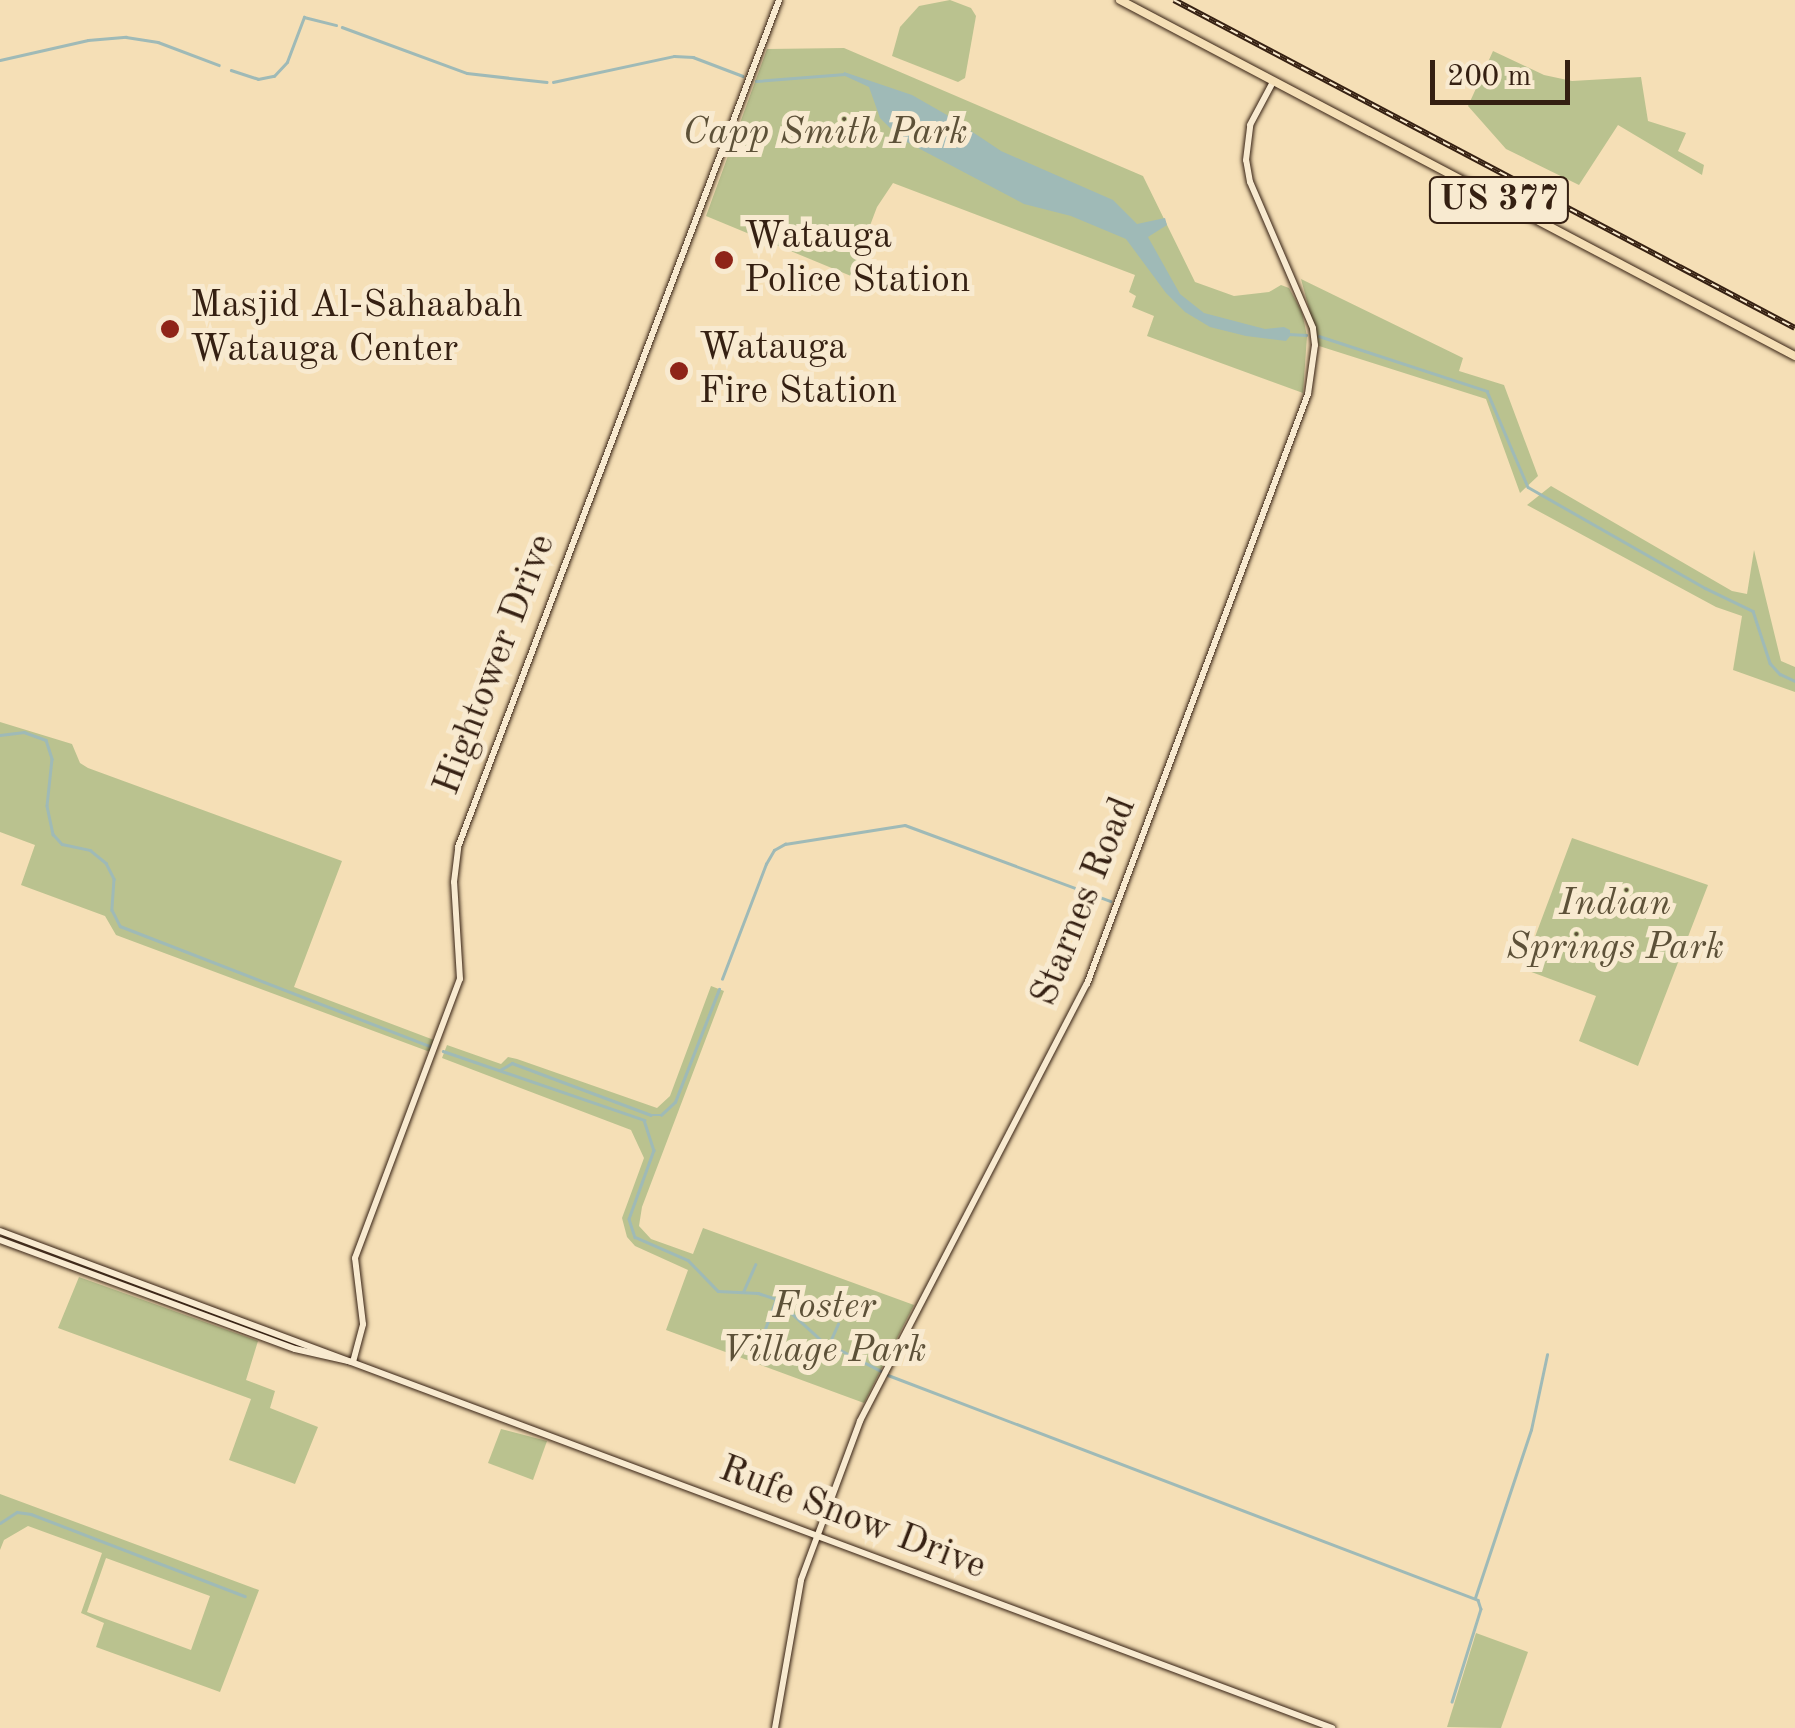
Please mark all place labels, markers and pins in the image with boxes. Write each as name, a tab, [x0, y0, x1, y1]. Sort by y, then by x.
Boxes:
place label: Watauga Police Station	[744, 215, 970, 304]
marker: Watauga Police Station	[713, 249, 735, 271]
place label: Masjid Al-Sahaabah Watauga Center	[190, 284, 523, 373]
marker: Masjid Al-Sahaabah Watauga Center	[159, 318, 181, 340]
place label: Watauga Fire Station	[699, 326, 897, 416]
marker: Watauga Fire Station	[668, 360, 690, 382]

